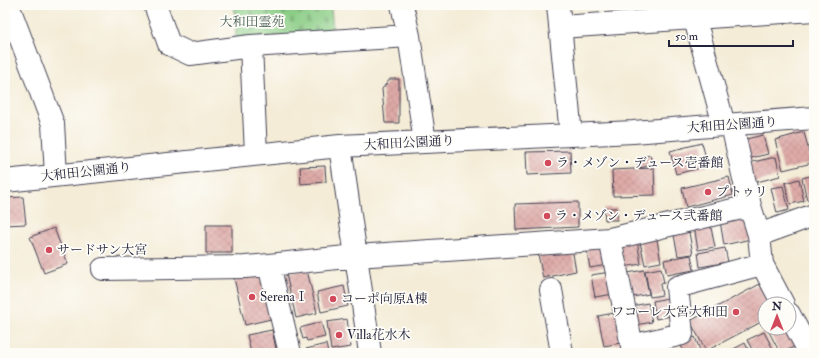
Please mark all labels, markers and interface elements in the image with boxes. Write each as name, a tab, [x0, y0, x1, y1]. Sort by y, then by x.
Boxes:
park label: 大和田霊苑	[219, 14, 285, 30]
scale bar	[669, 22, 793, 48]
text: 50 m	[675, 29, 699, 44]
street label: 大和田公園通り	[686, 114, 778, 136]
street label: 大和田公園通り	[363, 133, 455, 153]
place label: ラ・メゾン・デュース壱番館	[556, 155, 724, 171]
marker: ラ・メゾン・デュース壱番館	[543, 158, 553, 168]
street label: 大和田公園通り	[40, 159, 132, 185]
place label: プトゥリ	[716, 184, 768, 200]
marker: プトゥリ	[703, 187, 713, 197]
place label: ラ・メゾン・デュース弐番館	[555, 208, 723, 224]
marker: ラ・メゾン・デュース弐番館	[542, 211, 552, 221]
place label: サードサン大宮	[57, 242, 147, 258]
marker: サードサン大宮	[44, 245, 54, 255]
place label: SerenaⅠ	[260, 289, 308, 305]
place label: コーポ向原A棟	[341, 291, 427, 307]
marker: SerenaⅠ	[247, 292, 257, 302]
marker: コーポ向原A棟	[328, 294, 338, 304]
north arrow	[757, 296, 797, 336]
text: N	[771, 300, 783, 313]
place label: ワコーレ大宮大和田	[611, 304, 728, 320]
marker: ワコーレ大宮大和田	[731, 307, 741, 317]
place label: Villa花水木	[347, 327, 411, 343]
marker: Villa花水木	[334, 330, 344, 340]

